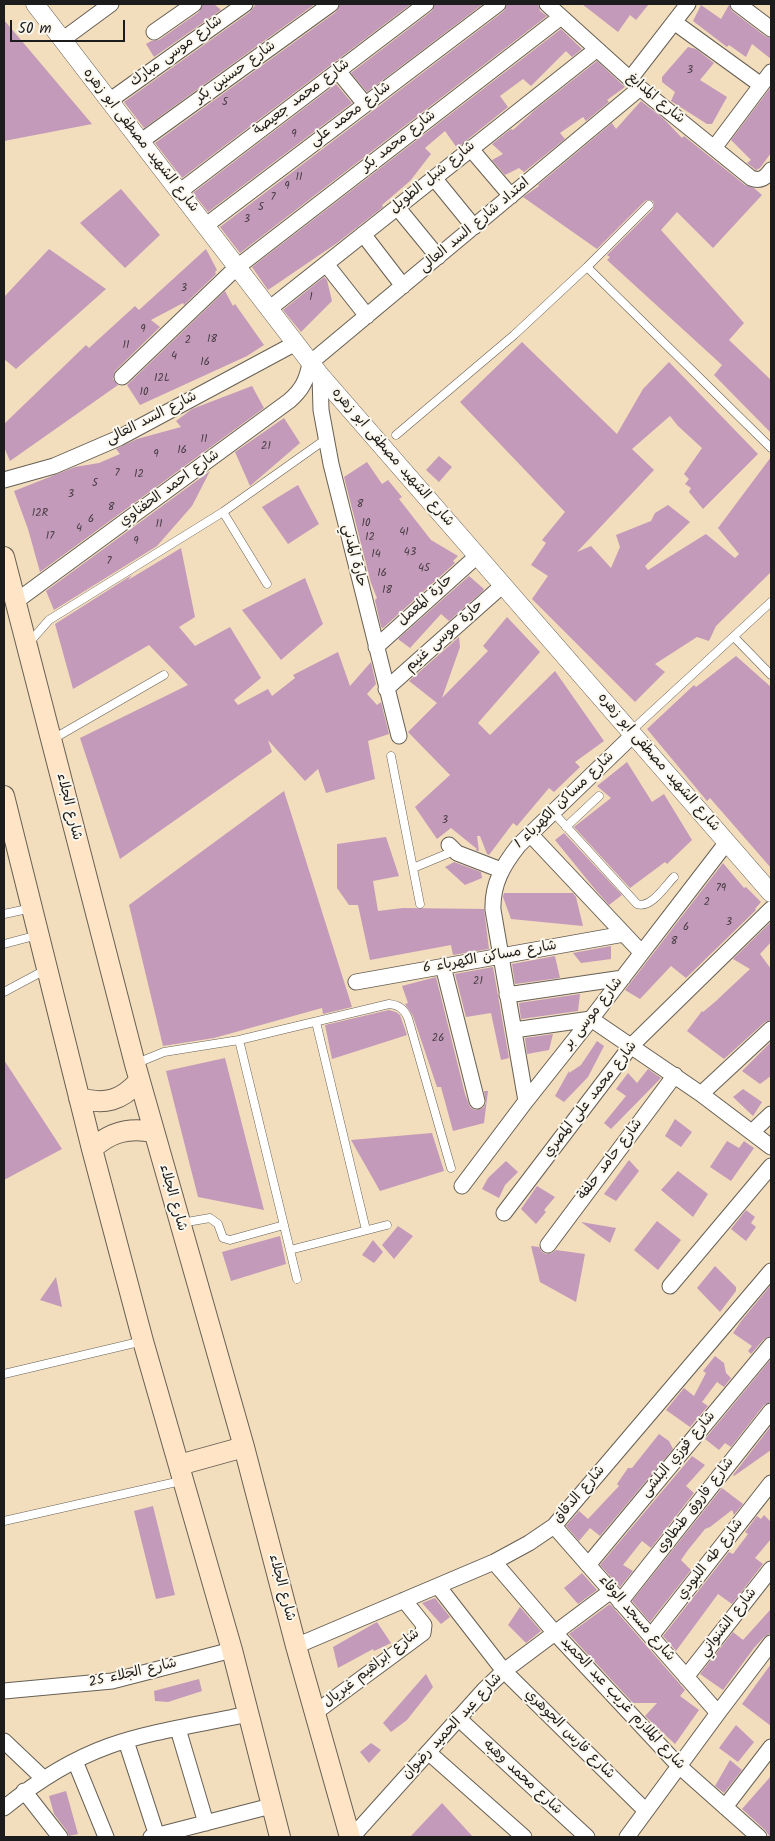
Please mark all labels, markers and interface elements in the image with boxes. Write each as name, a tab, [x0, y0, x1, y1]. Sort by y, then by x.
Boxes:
scale bar	[12, 10, 128, 42]
street label: شارع موسى مبارك	[128, 13, 226, 91]
text: 50 m	[18, 17, 52, 41]
street label: شارع حسنين بكر	[192, 38, 280, 108]
street label: شارع محمد جعيصة	[250, 56, 354, 140]
house number: 3	[687, 64, 693, 78]
street label: شارع الشهيد مصطفى ابو زهره	[79, 66, 201, 216]
street label: شارع المدابغ	[623, 70, 687, 128]
street label: شارع محمد على	[307, 79, 395, 151]
house number: 5	[222, 96, 228, 110]
street label: شارع محمد بكر	[358, 108, 440, 176]
house number: 9	[291, 128, 297, 142]
street label: شارع شبل الطويل	[387, 138, 479, 218]
house number: 11	[296, 171, 302, 185]
street label: امتداد شارع السد العالى	[417, 175, 533, 277]
house number: 9	[284, 180, 290, 194]
house number: 7	[270, 191, 276, 205]
house number: 5	[258, 201, 264, 215]
house number: 3	[244, 213, 250, 227]
house number: 3	[181, 282, 187, 296]
house number: 1	[309, 291, 313, 305]
house number: 9	[140, 323, 146, 337]
house number: 18	[207, 333, 217, 347]
house number: 2	[185, 334, 191, 348]
house number: 11	[123, 339, 129, 353]
house number: 4	[171, 350, 177, 364]
house number: 16	[200, 356, 210, 370]
house number: 12L	[154, 372, 170, 386]
street label: شارع الشهيد مصطفى ابو زهره	[327, 385, 457, 531]
house number: 10	[140, 386, 148, 400]
street label: شارع السد العالى	[104, 389, 200, 449]
house number: 11	[201, 433, 207, 447]
house number: 21	[261, 440, 271, 454]
house number: 16	[177, 444, 187, 458]
street label: شارع احمد الحفناوي	[117, 447, 223, 531]
house number: 9	[153, 448, 159, 462]
house number: 7	[114, 467, 120, 481]
house number: 12	[134, 468, 144, 482]
house number: 5	[92, 477, 98, 491]
house number: 3	[68, 488, 74, 502]
house number: 8	[357, 498, 363, 512]
house number: 8	[108, 501, 114, 515]
house number: 12R	[32, 507, 48, 521]
house number: 6	[88, 513, 94, 527]
house number: 10	[362, 517, 370, 531]
house number: 11	[156, 518, 162, 532]
house number: 4	[76, 522, 82, 536]
street label: حارة المدني	[337, 523, 369, 589]
house number: 41	[399, 526, 409, 540]
house number: 17	[46, 530, 54, 544]
house number: 12	[365, 531, 375, 545]
house number: 9	[133, 535, 139, 549]
house number: 43	[404, 546, 416, 560]
house number: 14	[371, 548, 381, 562]
house number: 7	[106, 555, 112, 569]
house number: 45	[418, 562, 430, 576]
house number: 16	[377, 567, 387, 581]
street label: حارة المعمل	[395, 572, 457, 630]
house number: 18	[382, 584, 392, 598]
street label: حارة موسى غنيم	[403, 598, 487, 676]
street label: شارع الشهيد مصطفى ابو زهره	[593, 690, 723, 836]
street label: شارع مساكن الكهرباء 1	[512, 749, 618, 853]
street label: شارع الجلاء	[52, 772, 84, 842]
house number: 3	[442, 814, 448, 828]
house number: 79	[716, 882, 726, 896]
house number: 2	[704, 896, 710, 910]
house number: 3	[726, 916, 732, 930]
house number: 6	[683, 921, 689, 935]
house number: 8	[671, 935, 677, 949]
street label: شارع مساكن الكهرباء 6	[422, 938, 558, 978]
house number: 21	[473, 975, 483, 989]
street label: شارع موسى بر	[561, 975, 627, 1053]
house number: 26	[432, 1032, 444, 1046]
street label: شارع محمد على المصري	[540, 1039, 642, 1161]
street label: شارع حامد حلفة	[575, 1116, 647, 1204]
street label: شارع الجلاء	[154, 1163, 190, 1233]
street label: شارع فوزي البلشى	[638, 1409, 720, 1501]
street label: شارع فاروق طنطاوى	[653, 1455, 739, 1557]
street label: شارع الدقاق	[551, 1463, 609, 1527]
street label: شارع طه اللبودي	[674, 1516, 748, 1604]
street label: شارع الجلاء	[264, 1553, 298, 1623]
street label: شارع مسجد الوفاء	[594, 1573, 678, 1665]
street label: شارع الشنواني	[697, 1585, 761, 1661]
street label: شارع ابراهيم غبريال	[320, 1626, 424, 1712]
street label: شارع الملازم غريب عبد الحميد	[556, 1634, 688, 1774]
street label: شارع الجلاء 25	[87, 1656, 179, 1692]
street label: شارع عبد الحميد رضوان	[400, 1671, 506, 1783]
street label: شارع فارس الجوهري	[521, 1687, 617, 1783]
street label: شارع محمد وهبه	[479, 1737, 565, 1819]

